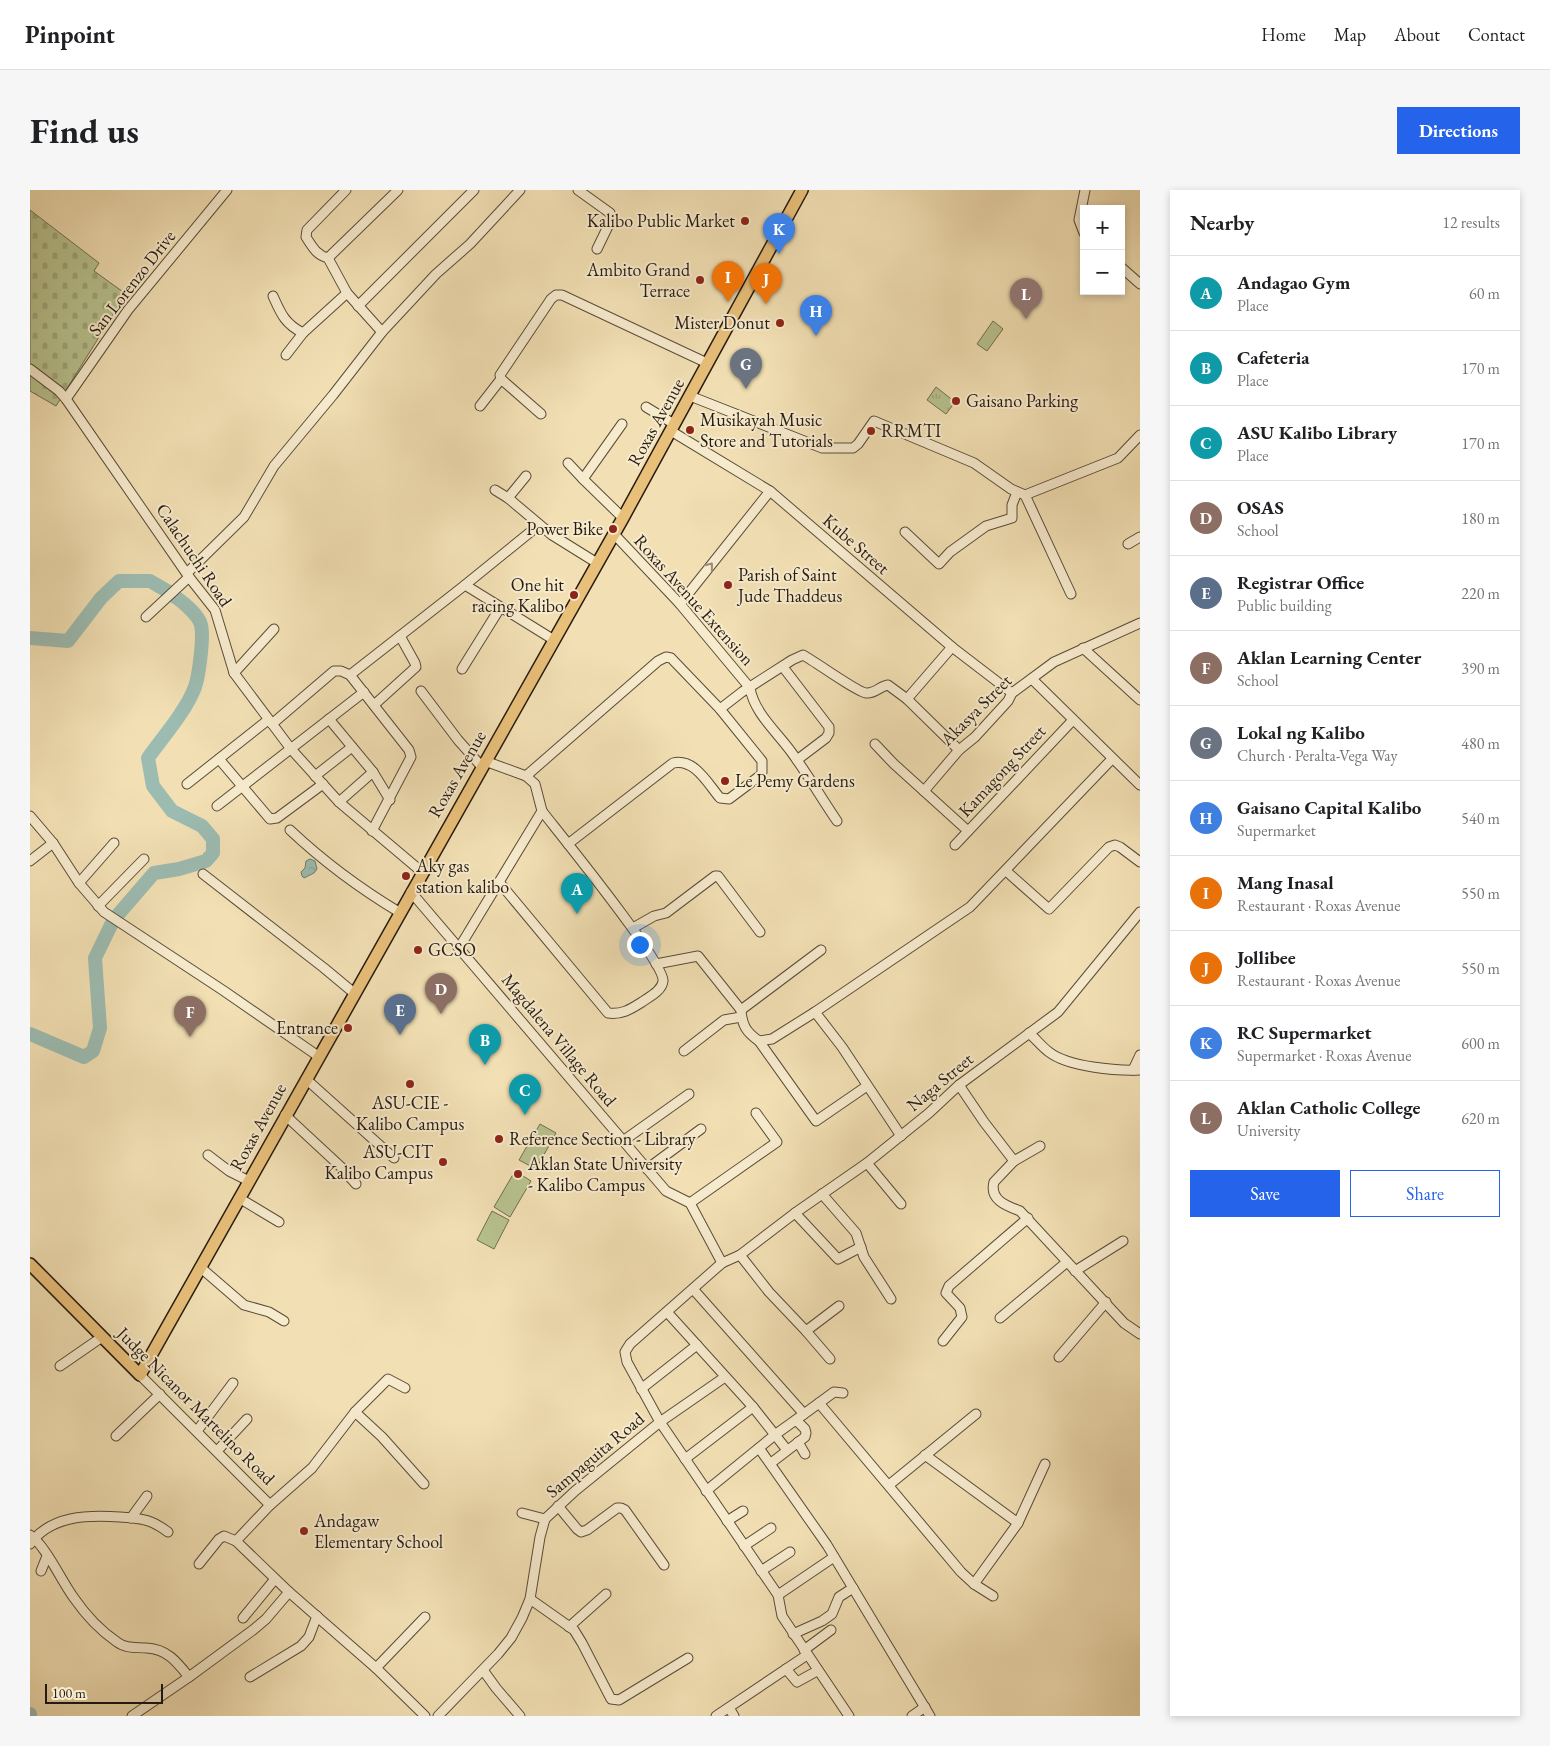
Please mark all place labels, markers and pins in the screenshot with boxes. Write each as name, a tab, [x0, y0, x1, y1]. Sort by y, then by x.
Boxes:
place label: Kalibo Public Market	[587, 209, 735, 232]
pin: K	[763, 213, 795, 254]
marker: Kalibo Public Market	[739, 215, 751, 227]
place label: Ambito Grand Terrace	[586, 258, 691, 302]
pin: I	[712, 261, 744, 302]
pin: J	[750, 263, 782, 304]
marker: Ambito Grand Terrace	[694, 274, 706, 286]
pin: L	[1010, 278, 1042, 319]
pin: H	[800, 295, 832, 336]
place label: Mister Donut	[674, 311, 770, 334]
marker: Mister Donut	[774, 317, 786, 329]
pin: G	[730, 348, 762, 389]
place label: Gaisano Parking	[966, 389, 1078, 412]
marker: Gaisano Parking	[950, 395, 962, 407]
place label: Musikayah Music Store and Tutorials	[700, 408, 833, 452]
place label: RRMTI	[881, 419, 941, 442]
marker: Musikayah Music Store and Tutorials	[684, 424, 696, 436]
marker: RRMTI	[865, 425, 877, 437]
place label: Power Bike	[526, 517, 603, 540]
marker: Power Bike	[607, 523, 619, 535]
place label: Parish of Saint Jude Thaddeus	[736, 563, 843, 607]
place label: One hit racing Kalibo	[472, 573, 564, 617]
marker: Parish of Saint Jude Thaddeus	[722, 579, 734, 591]
marker: One hit racing Kalibo	[568, 589, 580, 601]
place label: Le Pemy Gardens	[735, 769, 855, 792]
marker: Le Pemy Gardens	[719, 775, 731, 787]
place label: Aky gas station kalibo	[415, 854, 509, 898]
marker: Aky gas station kalibo	[400, 870, 412, 882]
pin: A	[561, 873, 593, 914]
place label: GCSO	[428, 938, 476, 961]
marker: GCSO	[412, 944, 424, 956]
pin: D	[425, 973, 457, 1014]
pin: E	[384, 994, 416, 1035]
pin: F	[174, 996, 206, 1037]
place label: Entrance	[276, 1016, 338, 1039]
marker: Entrance	[342, 1022, 354, 1034]
pin: B	[469, 1024, 501, 1065]
pin: C	[509, 1074, 541, 1115]
marker: ASU-CIE - Kalibo Campus	[404, 1078, 416, 1090]
place label: ASU-CIE - Kalibo Campus	[356, 1091, 464, 1135]
place label: Reference Section - Library	[509, 1127, 696, 1150]
marker: Reference Section - Library	[493, 1133, 505, 1145]
place label: ASU-CIT Kalibo Campus	[324, 1140, 434, 1184]
place label: Aklan State University - Kalibo Campus	[527, 1152, 683, 1196]
marker: ASU-CIT Kalibo Campus	[437, 1156, 449, 1168]
marker: Aklan State University - Kalibo Campus	[512, 1168, 524, 1180]
place label: Andagaw Elementary School	[313, 1509, 443, 1553]
marker: Andagaw Elementary School	[298, 1525, 310, 1537]

